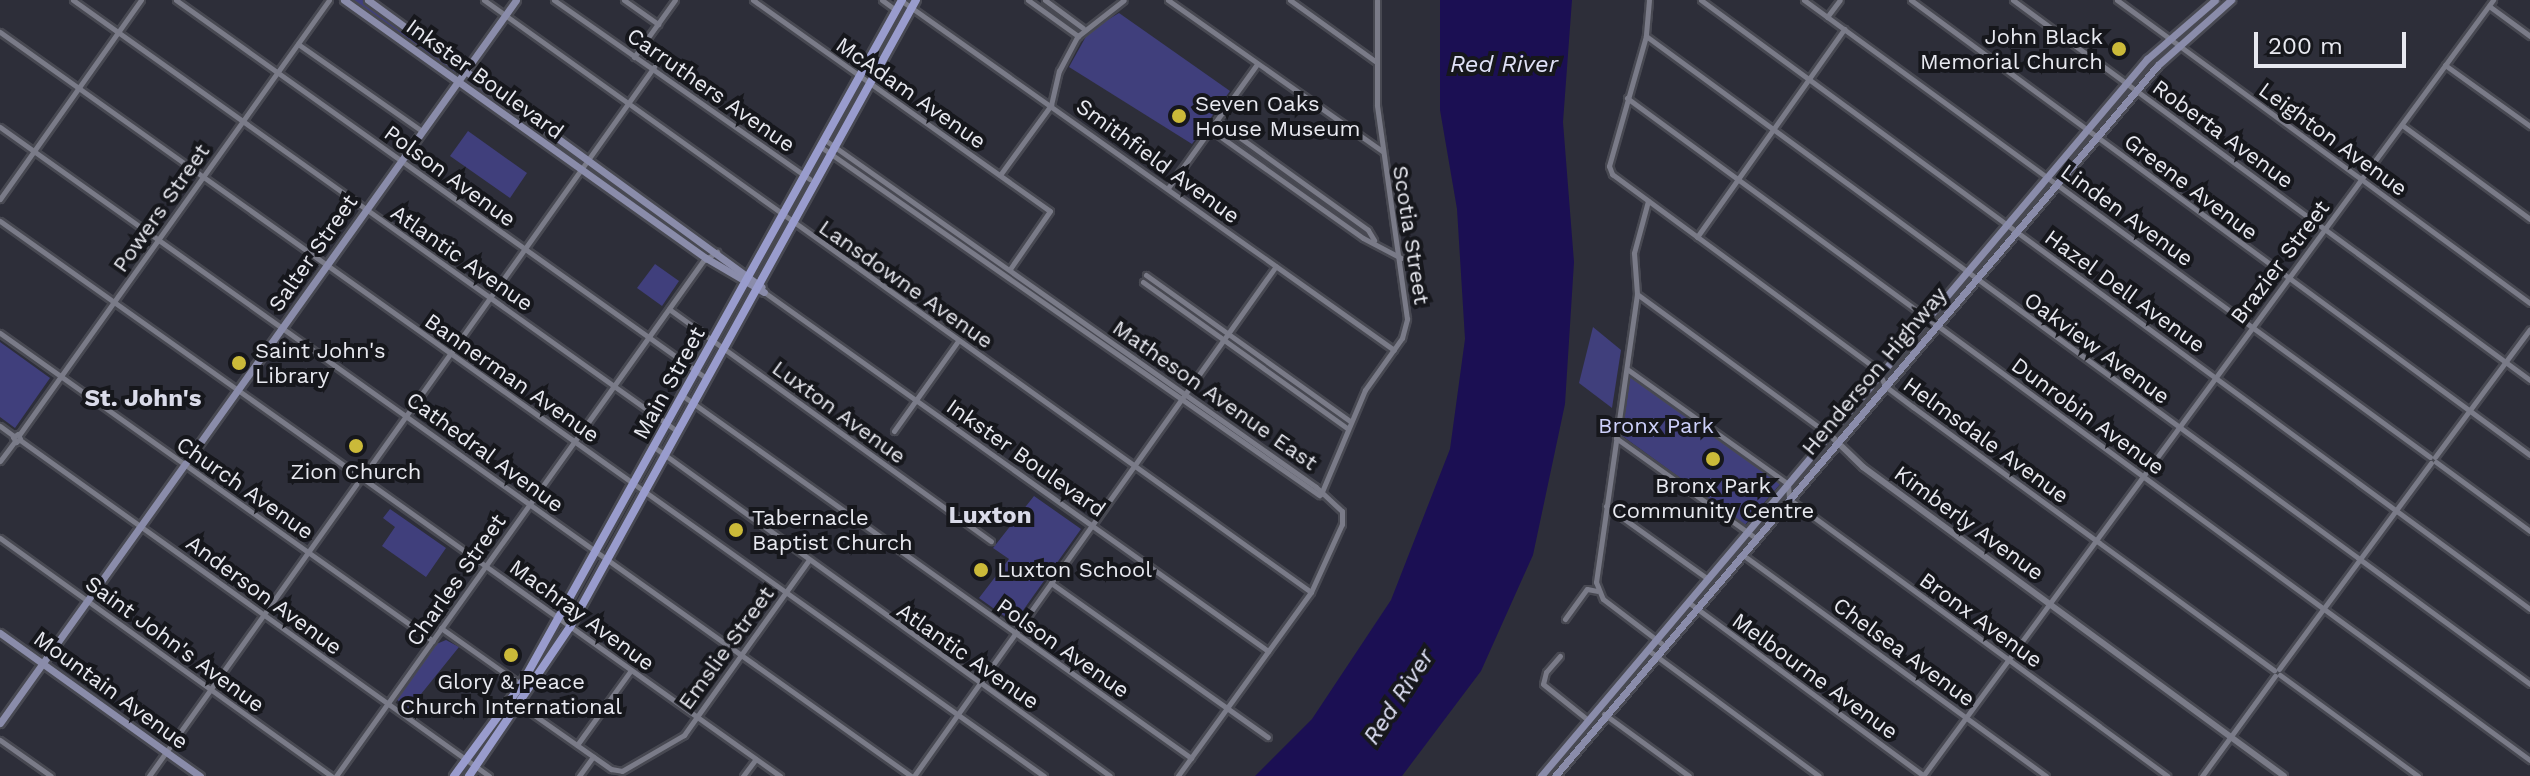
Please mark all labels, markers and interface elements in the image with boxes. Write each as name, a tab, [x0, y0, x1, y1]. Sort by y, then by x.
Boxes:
street label: Inkster Boulevard	[401, 13, 569, 145]
scale bar	[2258, 16, 2410, 66]
street label: Carruthers Avenue	[622, 22, 800, 158]
place label: John Black Memorial Church	[1919, 23, 2103, 74]
street label: McAdam Avenue	[831, 31, 991, 155]
text: 200 m	[2268, 32, 2343, 60]
marker: John Black Memorial Church	[2110, 40, 2128, 58]
water label: Red River	[1450, 51, 1558, 79]
street label: Roberta Avenue	[2147, 74, 2299, 194]
street label: Leighton Avenue	[2253, 76, 2413, 202]
place label: Seven Oaks House Museum	[1195, 90, 1361, 142]
street label: Smithfield Avenue	[1071, 93, 1245, 229]
marker: Seven Oaks House Museum	[1170, 107, 1188, 125]
street label: Polson Avenue	[379, 119, 521, 233]
street label: Greene Avenue	[2119, 128, 2263, 246]
street label: Powers Street	[107, 139, 215, 277]
street label: Linden Avenue	[2055, 158, 2199, 272]
street label: Scotia Street	[1387, 163, 1435, 307]
street label: Salter Street	[263, 189, 363, 317]
street label: Brazier Street	[2225, 195, 2335, 329]
street label: Atlantic Avenue	[385, 199, 539, 317]
street label: Lansdowne Avenue	[813, 214, 999, 354]
street label: Hazel Dell Avenue	[2039, 223, 2211, 359]
street label: Henderson Highway	[1796, 281, 1952, 461]
street label: Oakview Avenue	[2019, 286, 2175, 410]
street label: Bannerman Avenue	[419, 308, 605, 448]
street label: Matheson Avenue East	[1107, 314, 1323, 476]
street label: Main Street	[627, 322, 711, 444]
place label: Saint John's Library	[255, 337, 386, 388]
street label: Dunrobin Avenue	[2006, 351, 2170, 481]
marker: Saint John's Library	[230, 354, 248, 372]
street label: Luxton Avenue	[767, 354, 911, 470]
street label: Helmsdale Avenue	[1898, 371, 2074, 509]
district label: St. John's	[84, 385, 202, 413]
street label: Cathedral Avenue	[401, 386, 569, 518]
street label: Inkster Boulevard	[941, 393, 1111, 523]
park label: Bronx Park	[1598, 413, 1714, 439]
street label: Church Avenue	[171, 431, 319, 545]
marker: Zion Church	[347, 437, 365, 455]
marker: Bronx Park Community Centre	[1704, 450, 1722, 468]
place label: Zion Church	[291, 459, 421, 485]
street label: Kimberly Avenue	[1889, 460, 2049, 586]
place label: Bronx Park Community Centre	[1611, 472, 1815, 524]
district label: Luxton	[948, 502, 1032, 530]
place label: Tabernacle Baptist Church	[752, 504, 913, 556]
street label: Charles Street	[401, 509, 511, 651]
marker: Tabernacle Baptist Church	[727, 521, 745, 539]
street label: Anderson Avenue	[181, 529, 347, 661]
street label: Machray Avenue	[504, 553, 660, 677]
place label: Luxton School	[997, 557, 1152, 583]
marker: Luxton School	[972, 561, 990, 579]
street label: Bronx Avenue	[1914, 566, 2048, 674]
street label: Saint John's Avenue	[80, 570, 270, 718]
street label: Emslie Street	[673, 581, 779, 715]
street label: Chelsea Avenue	[1827, 591, 1981, 713]
street label: Polson Avenue	[991, 592, 1135, 704]
street label: Atlantic Avenue	[891, 597, 1045, 715]
street label: Melbourne Avenue	[1727, 607, 1903, 745]
street label: Mountain Avenue	[28, 625, 194, 755]
water label: Red River	[1357, 644, 1441, 750]
marker: Glory & Peace Church International	[502, 646, 520, 664]
place label: Glory & Peace Church International	[400, 668, 622, 720]

